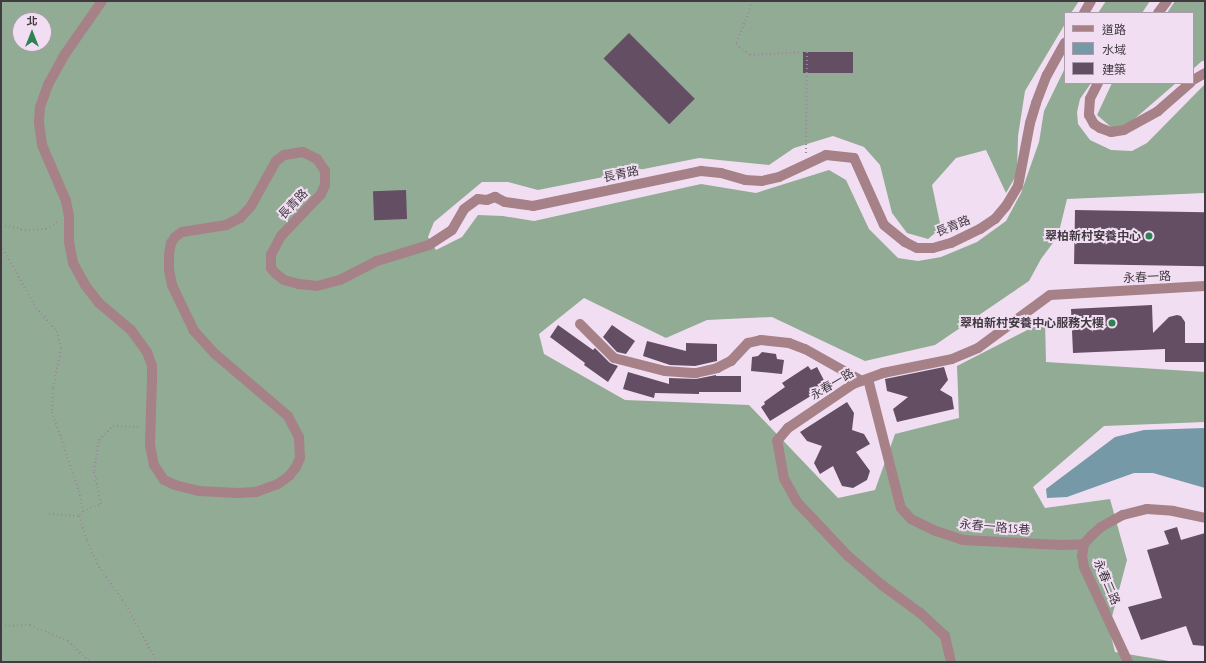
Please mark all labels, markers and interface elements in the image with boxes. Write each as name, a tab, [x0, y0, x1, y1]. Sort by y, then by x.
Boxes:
north arrow	[12, 12, 52, 52]
legend	[1064, 12, 1194, 84]
text: 北	[27, 14, 38, 28]
text: 道路	[1102, 22, 1126, 37]
text: 水域	[1102, 42, 1126, 57]
text: 建築	[1102, 62, 1126, 77]
street label: 長青路	[602, 163, 640, 185]
street label: 長青路	[275, 186, 311, 222]
street label: 長青路	[934, 213, 972, 239]
place label: 翠柏新村安養中心	[1045, 229, 1141, 243]
marker: 翠柏新村安養中心	[1144, 231, 1154, 241]
street label: 永春一路	[1123, 269, 1171, 285]
place label: 翠柏新村安養中心服務大樓	[960, 316, 1104, 330]
marker: 翠柏新村安養中心服務大樓	[1107, 318, 1117, 328]
street label: 永春一路	[808, 365, 856, 403]
street label: 永春一路15巷	[959, 517, 1031, 537]
street label: 永春二路	[1091, 557, 1123, 607]

